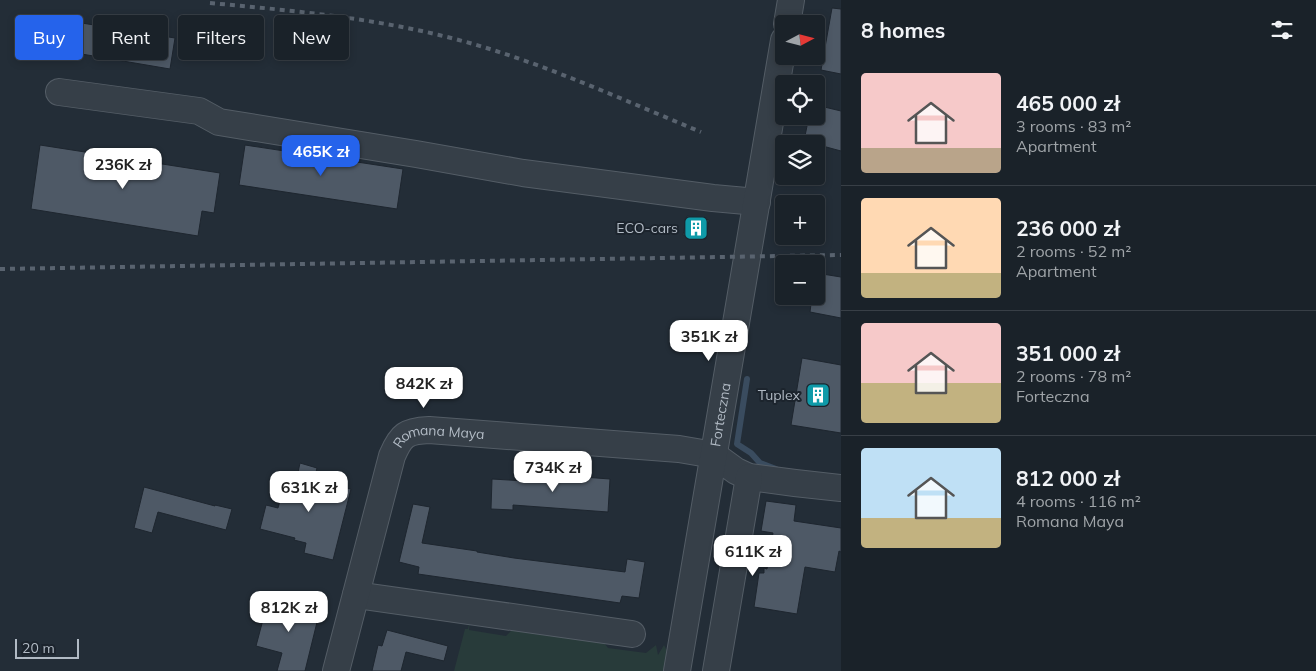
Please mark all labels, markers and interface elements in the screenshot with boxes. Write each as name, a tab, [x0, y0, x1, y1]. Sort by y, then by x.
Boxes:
chip: Buy	[15, 15, 83, 60]
chip: Rent	[93, 15, 168, 60]
chip: Filters	[178, 15, 264, 60]
chip: New	[274, 15, 349, 60]
north arrow	[775, 15, 825, 65]
map controls	[775, 15, 825, 305]
icon: filters	[1268, 16, 1296, 44]
text: 8 homes	[861, 17, 945, 43]
button: locate	[775, 75, 825, 125]
text: 465 000 zł	[1016, 90, 1120, 116]
icon: home	[901, 93, 961, 153]
text: 3 rooms · 83 m²	[1016, 116, 1131, 136]
pin: 465K zł	[275, 134, 367, 177]
button: layers	[775, 135, 825, 185]
text: Apartment	[1016, 136, 1097, 156]
text: 465K zł	[293, 141, 349, 161]
pin: 236K zł	[77, 148, 169, 190]
text: 236K zł	[95, 154, 151, 174]
button: +	[775, 195, 825, 245]
building icon: ECO-cars	[683, 215, 709, 241]
text: 236 000 zł	[1016, 215, 1120, 241]
icon: home	[901, 218, 961, 278]
place label: ECO-cars	[616, 219, 678, 237]
text: 2 rooms · 52 m²	[1016, 241, 1131, 261]
button: −	[775, 255, 825, 305]
text: Apartment	[1016, 261, 1097, 281]
pin: 351K zł	[663, 320, 755, 362]
text: 351K zł	[681, 326, 737, 346]
text: 351 000 zł	[1016, 340, 1120, 366]
icon: home	[901, 343, 961, 403]
pin: 842K zł	[378, 366, 470, 409]
text: 2 rooms · 78 m²	[1016, 366, 1131, 386]
text: 842K zł	[396, 373, 452, 393]
street label: Forteczna	[706, 381, 735, 448]
building icon: Tuplex	[805, 382, 831, 408]
place label: Tuplex	[758, 386, 800, 404]
text: Forteczna	[1016, 386, 1089, 406]
street label: Romana Maya	[389, 421, 485, 451]
pin: 734K zł	[507, 450, 599, 493]
text: 734K zł	[525, 457, 581, 477]
text: 812 000 zł	[1016, 465, 1120, 491]
icon: home	[901, 468, 961, 528]
pin: 631K zł	[263, 470, 355, 513]
text: 631K zł	[281, 477, 337, 497]
text: 4 rooms · 116 m²	[1016, 491, 1141, 511]
text: Romana Maya	[1016, 511, 1124, 531]
pin: 611K zł	[707, 534, 799, 577]
text: 611K zł	[725, 541, 781, 561]
pin: 812K zł	[243, 590, 335, 633]
text: 812K zł	[261, 597, 317, 617]
scale bar	[15, 636, 79, 659]
text: 20 m	[22, 639, 55, 657]

